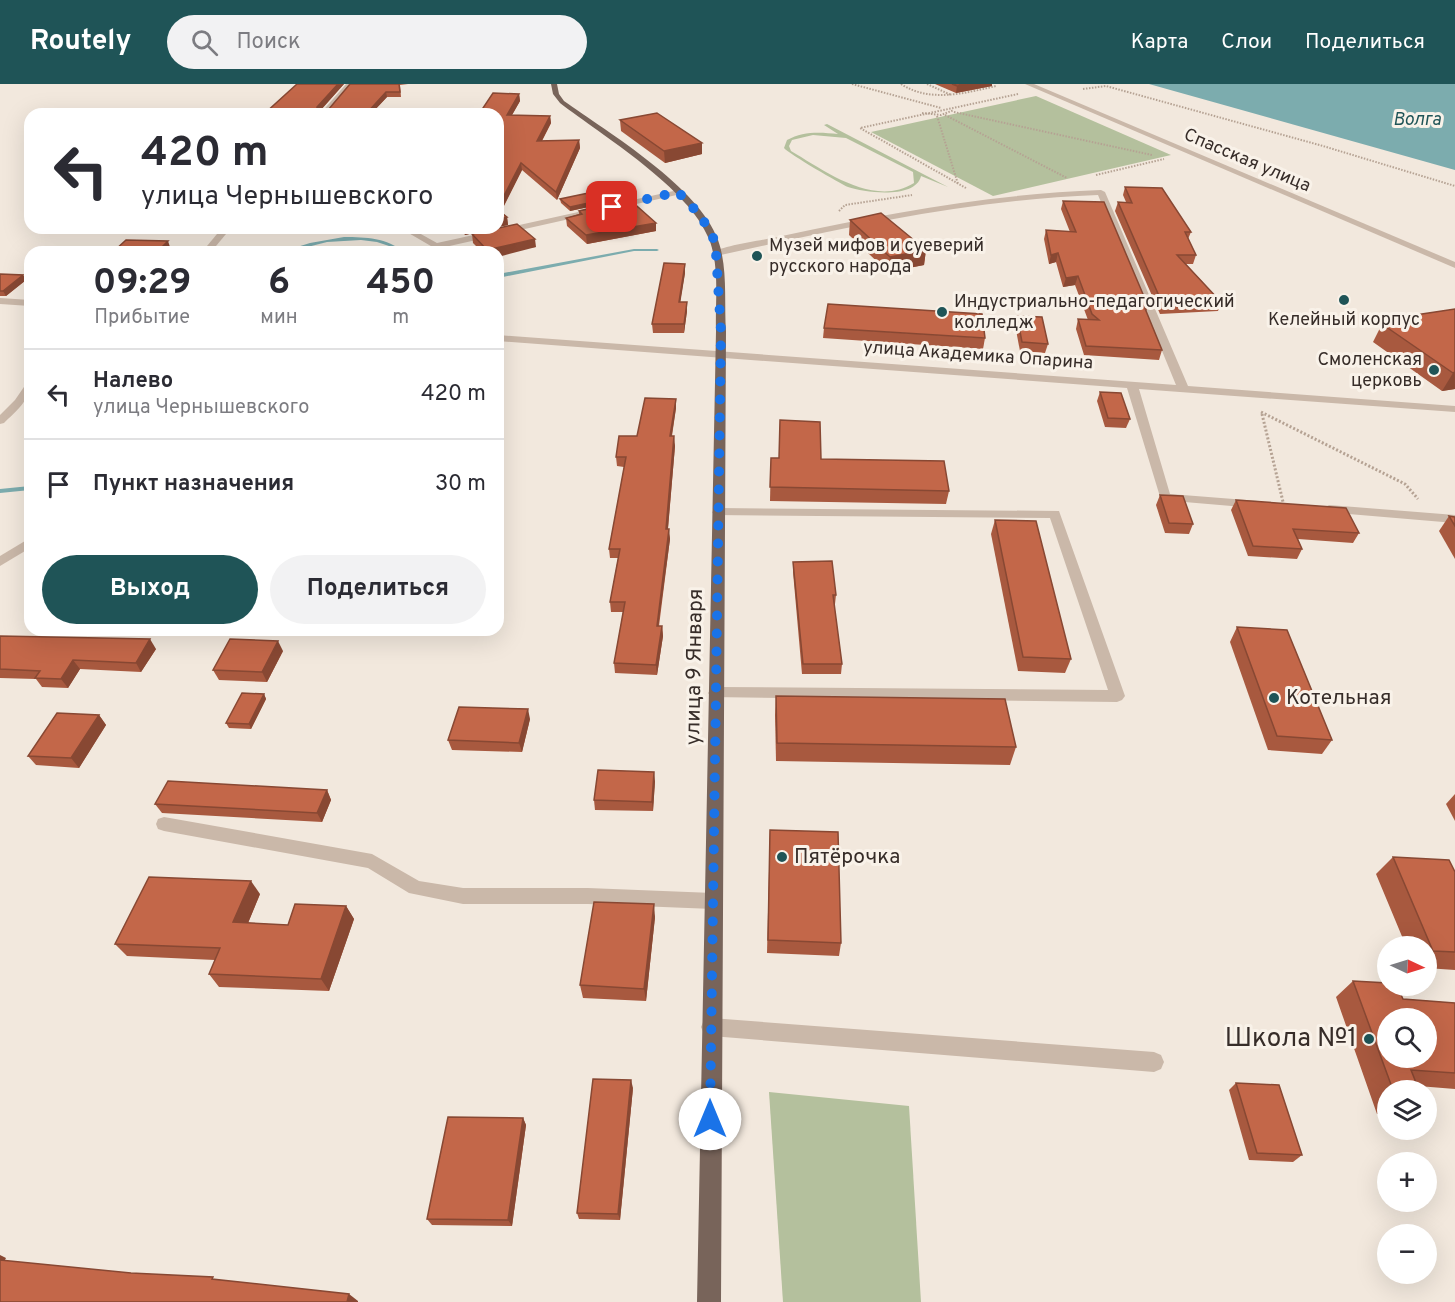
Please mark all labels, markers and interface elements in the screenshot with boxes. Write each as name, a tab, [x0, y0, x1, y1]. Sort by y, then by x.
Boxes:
search box	[167, 15, 587, 69]
text: Routely	[30, 24, 131, 60]
icon: search	[188, 26, 221, 59]
text: Поиск	[236, 29, 301, 56]
text: Карта	[1131, 29, 1188, 56]
text: Слои	[1221, 29, 1272, 56]
text: Поделиться	[1305, 29, 1425, 56]
water label: Волга	[1393, 109, 1442, 132]
street label: Спасская улица	[1180, 124, 1314, 198]
text: 420 m	[141, 128, 269, 181]
icon: left	[42, 132, 120, 210]
text: улица Чернышевского	[141, 180, 433, 214]
pin	[586, 181, 637, 232]
icon: arrive	[595, 190, 628, 223]
place label: Музей мифов и суеверий русского народа	[769, 235, 984, 279]
marker: Музей мифов и суеверий русского народа	[750, 249, 764, 263]
text: 09:29	[93, 261, 192, 307]
text: 6	[268, 261, 290, 307]
text: 450	[366, 261, 435, 307]
place label: Индустриально-педагогический колледж	[954, 291, 1235, 335]
marker: Келейный корпус	[1337, 293, 1351, 307]
text: Прибытие	[94, 305, 190, 331]
text: мин	[260, 305, 298, 331]
text: m	[392, 305, 409, 331]
marker: Индустриально-педагогический колледж	[935, 305, 949, 319]
place label: Келейный корпус	[1268, 309, 1420, 332]
street label: улица Академика Опарина	[862, 336, 1094, 376]
place label: Смоленская церковь	[1317, 349, 1422, 393]
marker: Смоленская церковь	[1427, 363, 1441, 377]
text: Налево	[93, 368, 173, 395]
icon: left	[42, 378, 75, 411]
text: 420 m	[421, 381, 486, 408]
text: улица Чернышевского	[93, 395, 309, 421]
icon: arrive	[42, 468, 75, 501]
text: Пункт назначения	[93, 471, 294, 498]
text: 30 m	[435, 471, 486, 498]
button: Выход	[42, 555, 258, 624]
button: Поделиться	[270, 555, 486, 624]
street label: улица 9 Января	[680, 588, 710, 746]
place label: Котельная	[1286, 685, 1391, 712]
marker: Котельная	[1267, 691, 1281, 705]
place label: Пятёрочка	[794, 844, 900, 871]
marker: Пятёрочка	[775, 850, 789, 864]
north arrow	[1377, 936, 1437, 996]
map controls	[1377, 936, 1437, 1284]
button: search	[1377, 1008, 1437, 1068]
place label: Школа №1	[1225, 1023, 1357, 1056]
marker: Школа №1	[1362, 1032, 1376, 1046]
button: layers	[1377, 1080, 1437, 1140]
position arrow	[678, 1087, 742, 1151]
button: +	[1377, 1152, 1437, 1212]
button: −	[1377, 1224, 1437, 1284]

